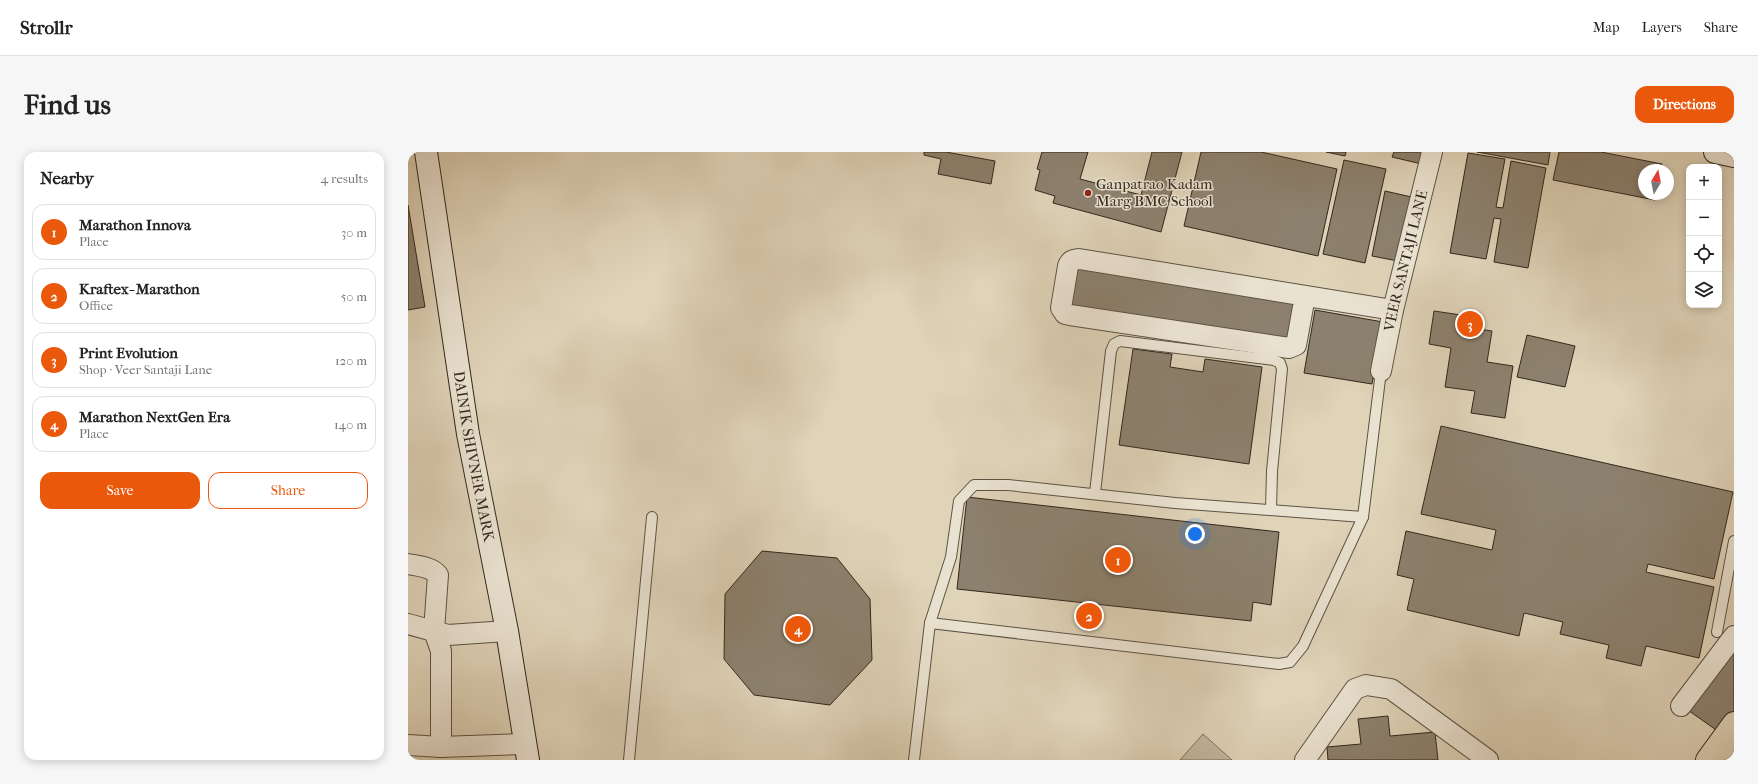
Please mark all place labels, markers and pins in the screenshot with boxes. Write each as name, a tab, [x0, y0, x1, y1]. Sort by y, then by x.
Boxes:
place label: Ganpatrao Kadam Marg BMC School	[1096, 175, 1213, 210]
marker: Ganpatrao Kadam Marg BMC School	[1083, 188, 1093, 198]
pin: 3	[1457, 309, 1483, 339]
pin: 1	[1105, 545, 1131, 575]
pin: 2	[1076, 601, 1102, 631]
pin: 4	[785, 614, 811, 644]

